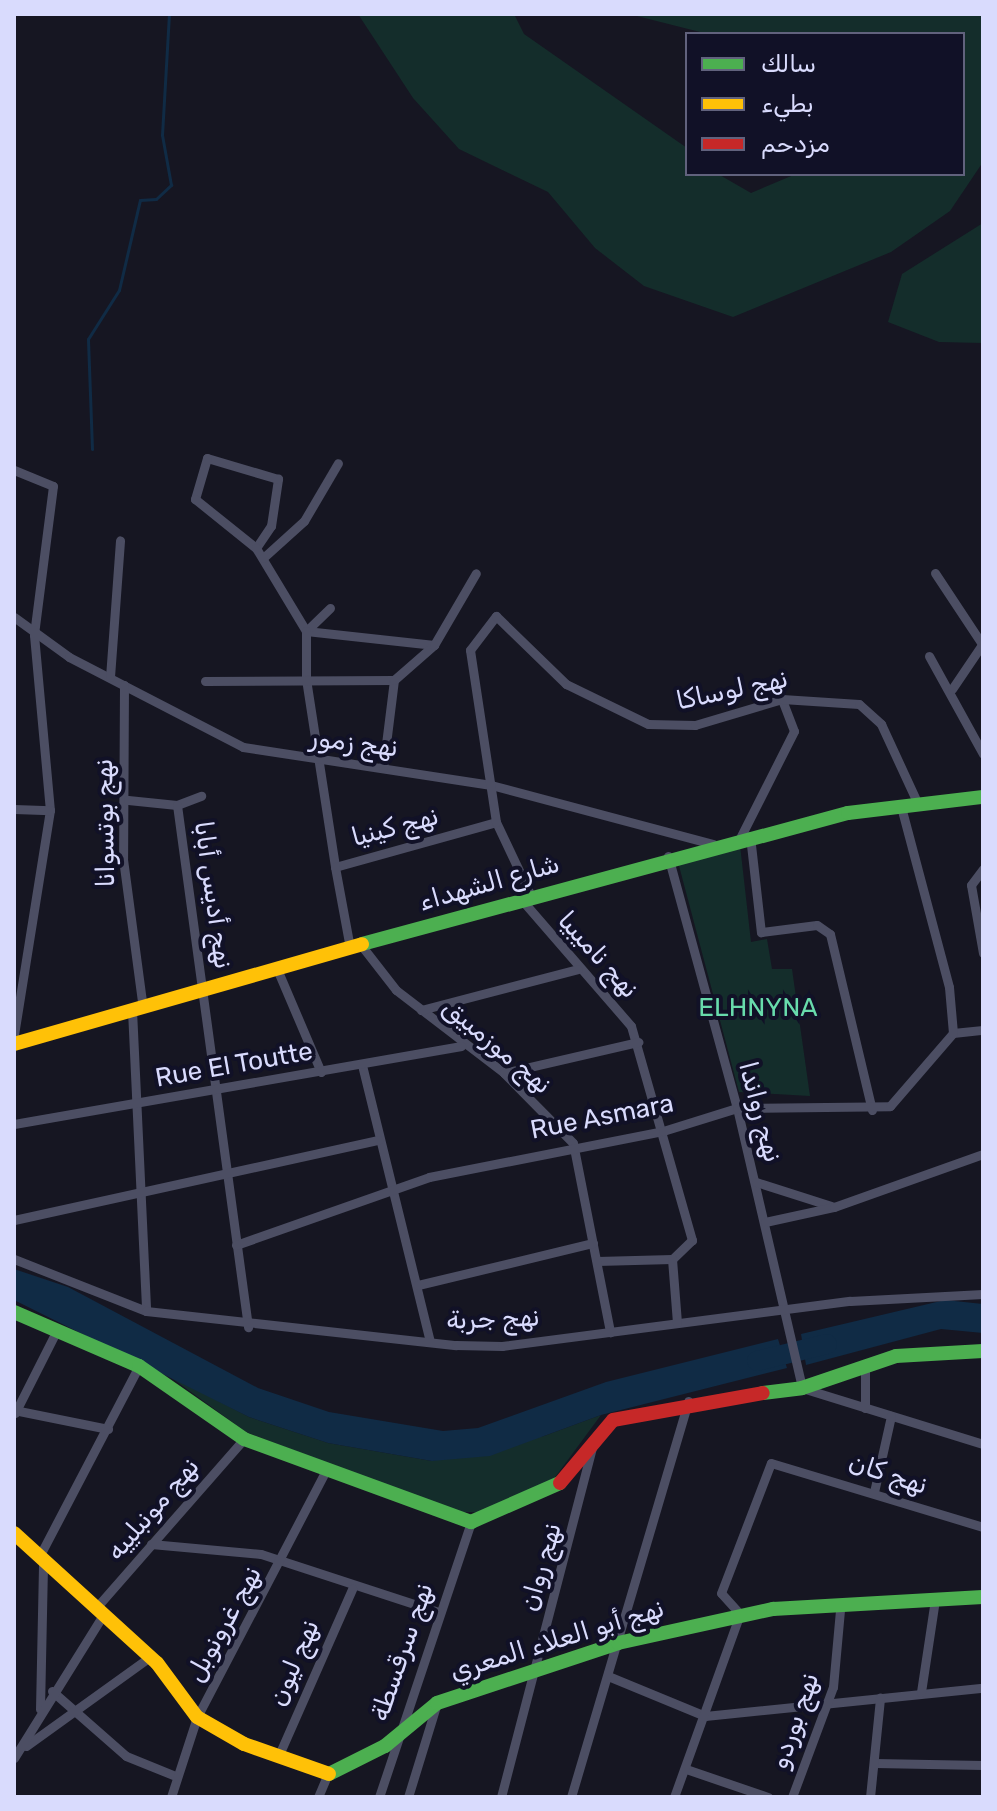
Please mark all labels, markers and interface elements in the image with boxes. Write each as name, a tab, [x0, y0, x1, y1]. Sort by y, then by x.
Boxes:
legend	[685, 32, 965, 176]
text: سالك	[761, 50, 816, 78]
text: بطيء	[761, 90, 814, 118]
text: مزدحم	[761, 130, 830, 158]
street label: نهج لوساكا	[673, 663, 791, 717]
street label: نهج زمور	[308, 722, 400, 764]
street label: نهج بوتسوانا	[88, 758, 122, 888]
street label: نهج كينيا	[348, 800, 442, 854]
street label: نهج أديس أبابا	[187, 819, 239, 971]
street label: شارع الشهداء	[415, 848, 563, 918]
street label: نهج ناميبيا	[551, 905, 645, 1005]
street label: نهج موزمبيق	[436, 991, 558, 1101]
park label: ELHNYNA	[698, 992, 818, 1024]
street label: Rue El Toutte	[152, 1036, 316, 1094]
street label: نهج رواندا	[732, 1058, 788, 1166]
street label: Rue Asmara	[527, 1088, 677, 1146]
street label: نهج جربة	[446, 1302, 540, 1336]
street label: نهج كان	[845, 1447, 931, 1501]
street label: نهج مونبلييه	[100, 1451, 206, 1567]
street label: نهج روان	[514, 1519, 568, 1615]
street label: نهج غرونوبل	[179, 1561, 269, 1687]
street label: نهج سرقسطة	[364, 1579, 440, 1725]
street label: نهج أبو العلاء المعري	[446, 1593, 668, 1687]
street label: نهج ليون	[262, 1615, 326, 1711]
street label: نهج بوردو	[764, 1669, 826, 1773]

